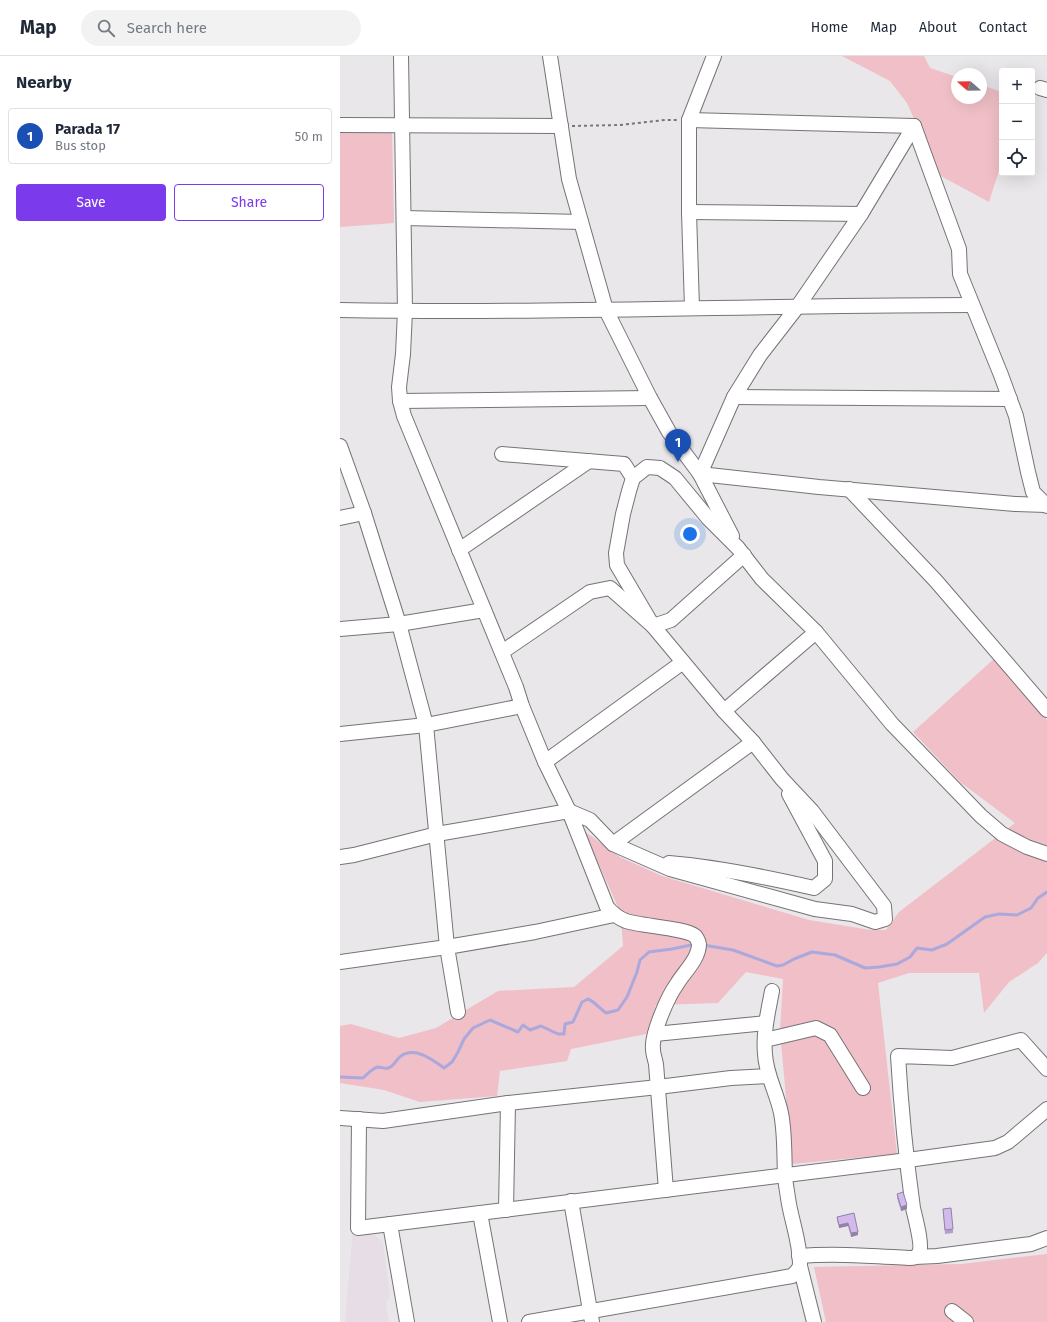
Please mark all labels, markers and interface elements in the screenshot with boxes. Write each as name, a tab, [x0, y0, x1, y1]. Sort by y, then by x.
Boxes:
search box	[81, 10, 361, 46]
text: Map	[20, 16, 57, 39]
icon: search	[95, 17, 117, 39]
text: Search here	[127, 19, 207, 37]
text: Home	[811, 19, 848, 36]
text: Map	[870, 19, 897, 36]
text: About	[919, 19, 957, 36]
text: Contact	[979, 19, 1027, 36]
north arrow	[951, 68, 987, 104]
map controls	[999, 68, 1035, 176]
button: +	[999, 68, 1035, 104]
text: Nearby	[16, 72, 71, 93]
button: −	[999, 104, 1035, 140]
text: Parada 17	[55, 120, 120, 138]
text: 1	[27, 129, 33, 144]
text: 50 m	[295, 129, 323, 144]
text: Bus stop	[55, 138, 106, 153]
button: locate	[999, 140, 1035, 176]
button: Save	[16, 184, 166, 221]
button: Share	[174, 184, 324, 221]
pin: 1	[665, 429, 691, 462]
your location	[680, 524, 700, 544]

